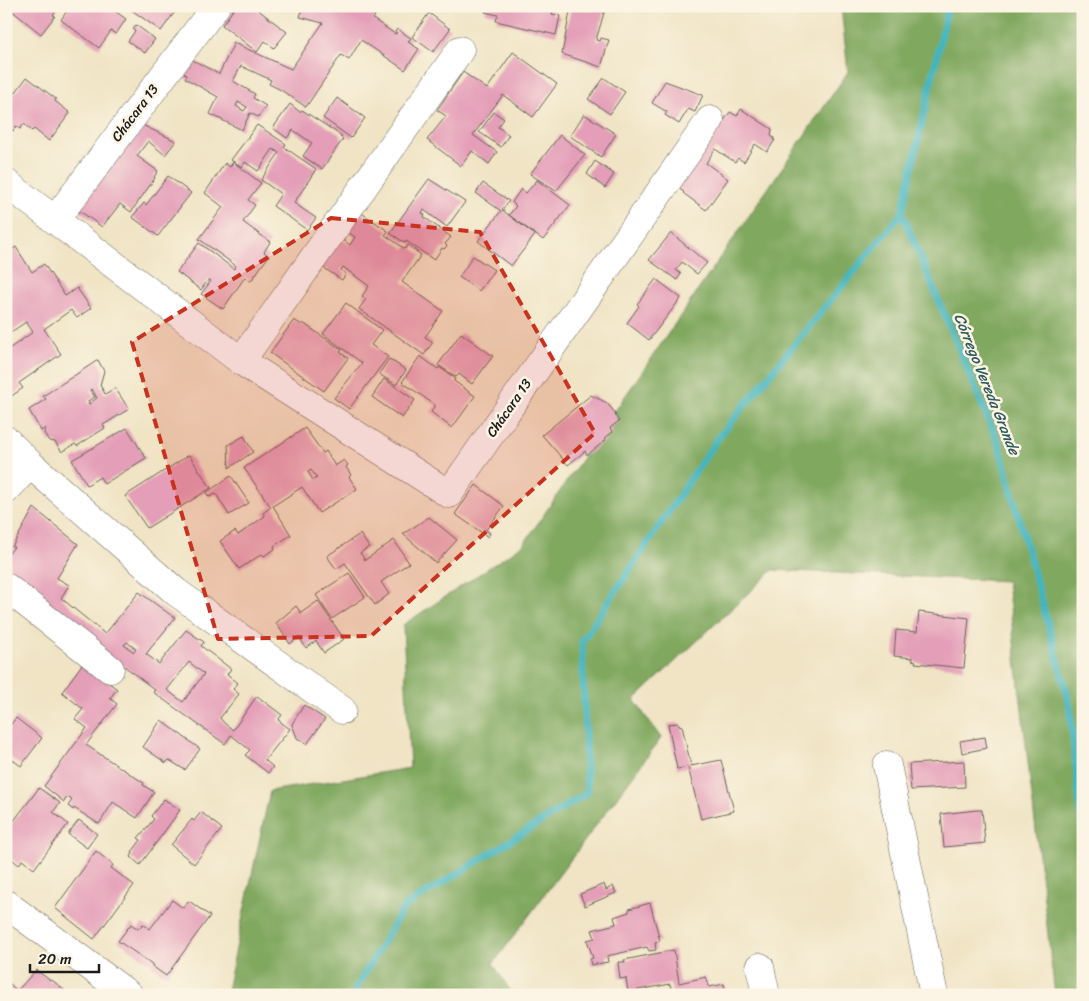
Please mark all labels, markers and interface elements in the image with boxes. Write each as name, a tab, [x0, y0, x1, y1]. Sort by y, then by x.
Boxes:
street label: Chácara 13	[105, 78, 165, 147]
water label: Córrego Vereda Grande	[947, 309, 1028, 460]
street label: Chácara 13	[479, 373, 539, 443]
scale bar	[30, 941, 99, 973]
text: 20 m	[38, 946, 72, 972]

